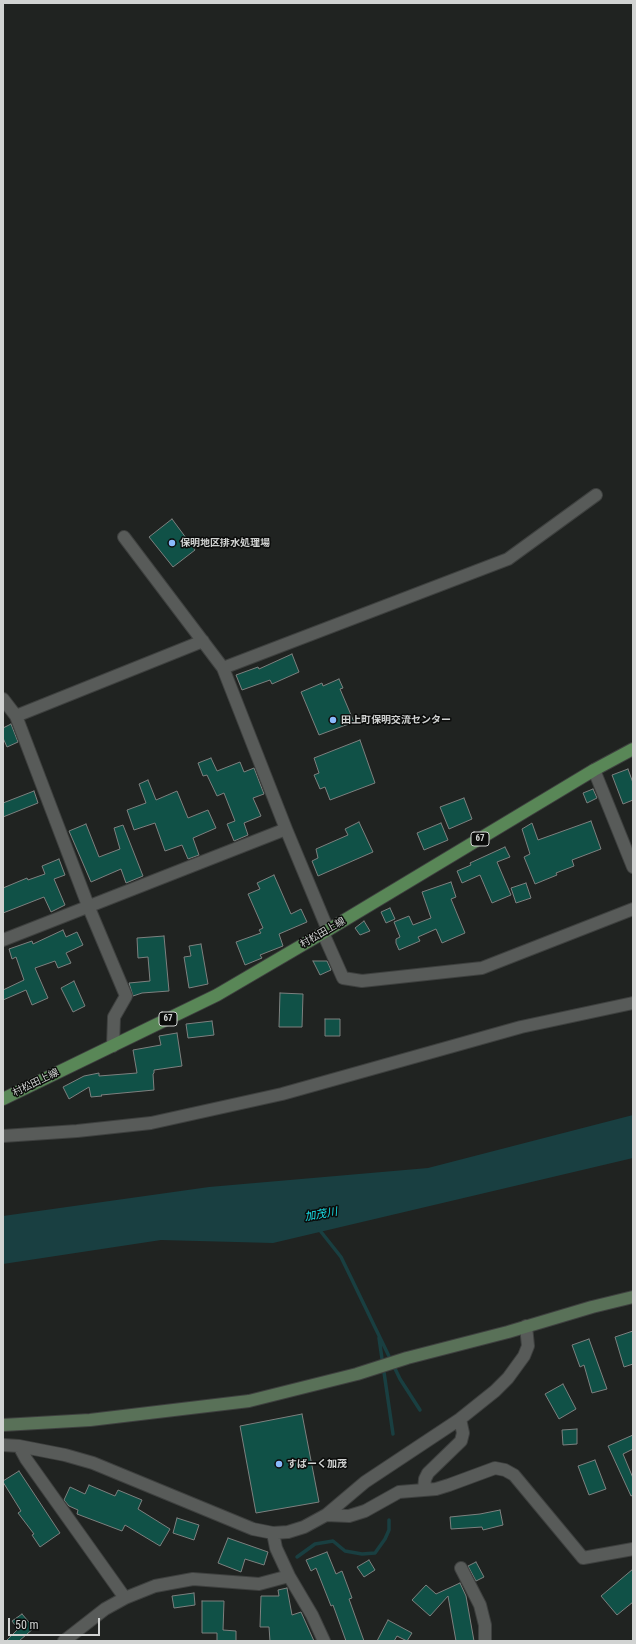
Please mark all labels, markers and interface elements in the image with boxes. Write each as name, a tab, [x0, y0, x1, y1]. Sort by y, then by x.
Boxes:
place label: 保明地区排水処理場	[180, 537, 270, 549]
marker: 保明地区排水処理場	[167, 538, 177, 548]
place label: 田上町保明交流センター	[341, 714, 451, 726]
marker: 田上町保明交流センター	[328, 715, 338, 725]
road number: 67	[471, 832, 489, 846]
street label: 村松田上線	[298, 915, 348, 951]
road number: 67	[159, 1012, 177, 1026]
street label: 村松田上線	[11, 1067, 61, 1099]
water label: 加茂川	[304, 1206, 338, 1224]
place label: すぱーく加茂	[287, 1458, 347, 1470]
marker: すぱーく加茂	[274, 1459, 284, 1469]
scale bar	[10, 1610, 102, 1636]
text: 50 m	[15, 1618, 39, 1632]

